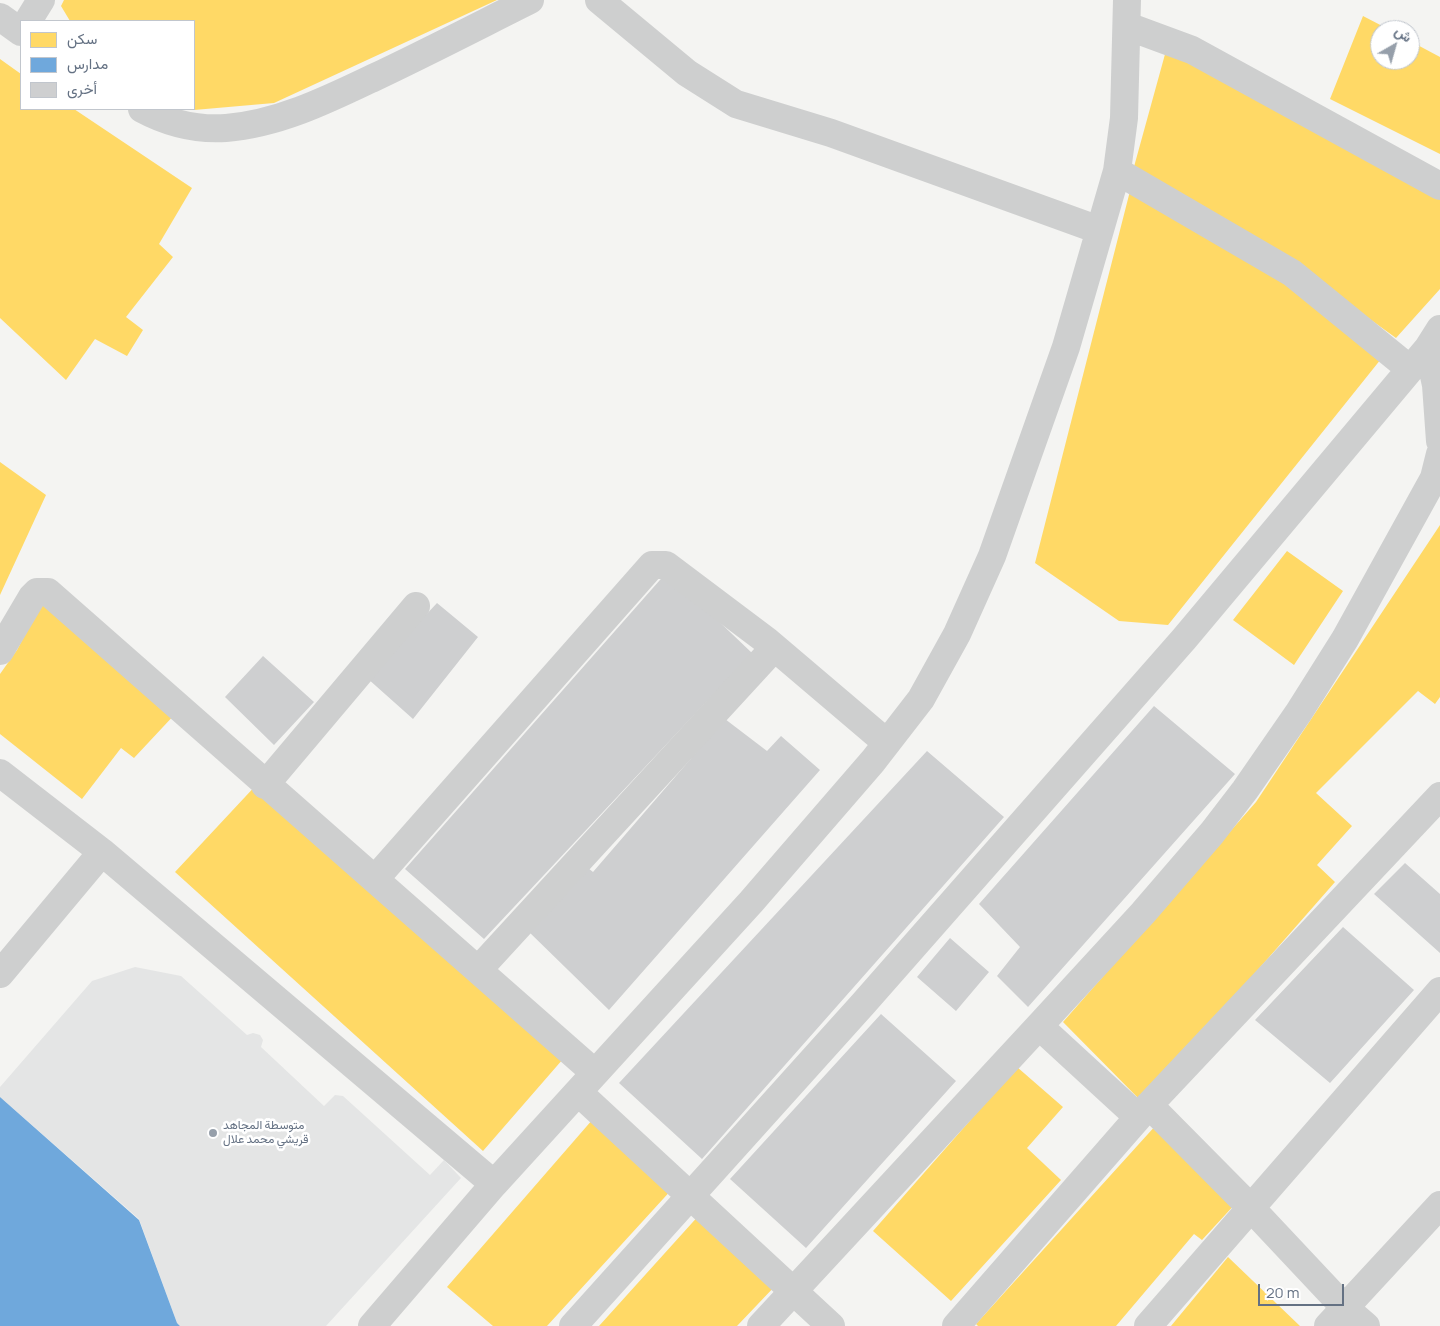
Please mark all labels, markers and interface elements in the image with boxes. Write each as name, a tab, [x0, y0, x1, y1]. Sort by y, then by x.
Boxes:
legend	[20, 20, 195, 110]
north arrow	[1370, 20, 1420, 70]
text: ش	[1391, 21, 1416, 46]
text: سكن	[67, 28, 97, 49]
text: مدارس	[67, 53, 108, 74]
text: أخرى	[67, 78, 97, 99]
place label: متوسطة المجاهد قريشي محمد علال	[223, 1119, 309, 1147]
marker: متوسطة المجاهد قريشي محمد علال	[207, 1127, 219, 1139]
scale bar	[1260, 1274, 1346, 1306]
text: 20 m	[1266, 1282, 1299, 1303]

